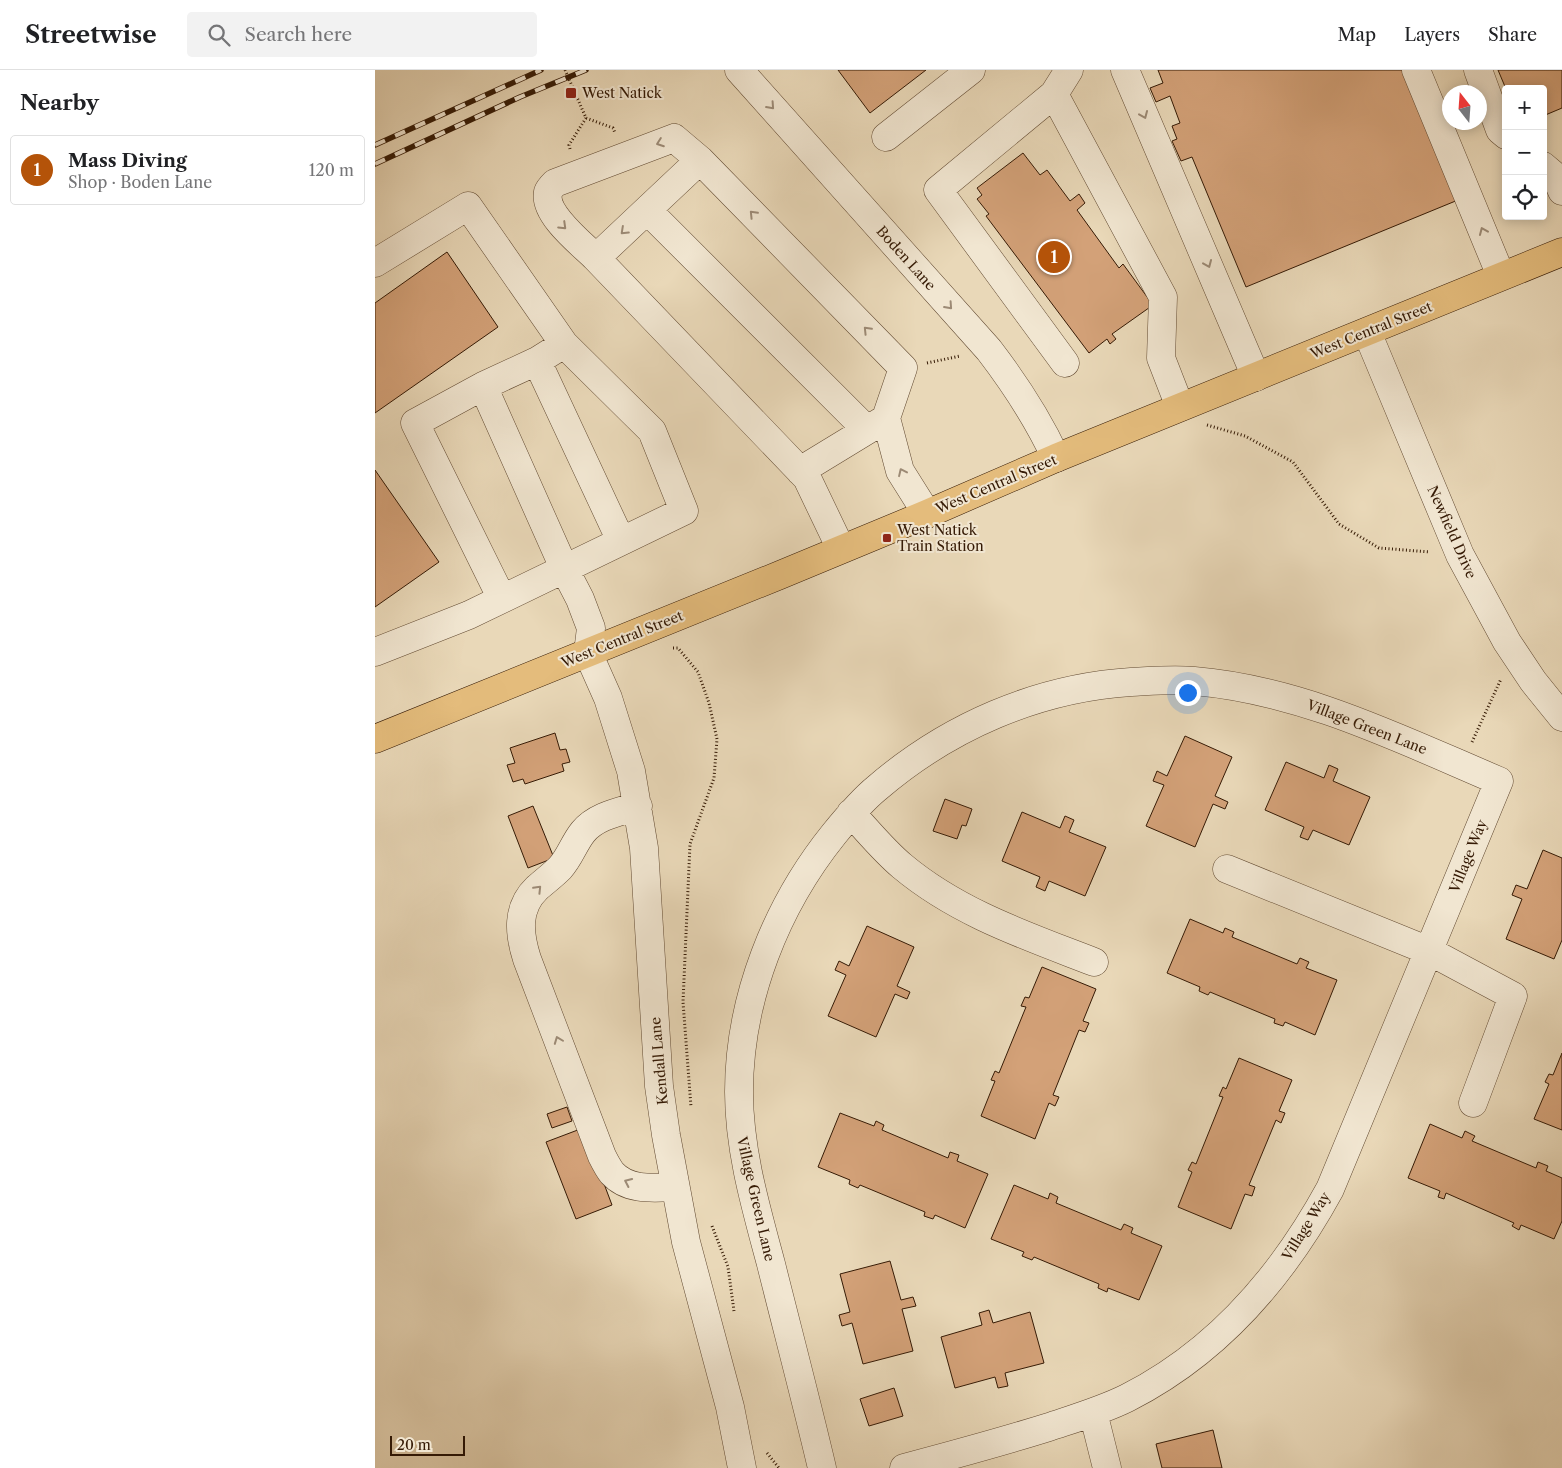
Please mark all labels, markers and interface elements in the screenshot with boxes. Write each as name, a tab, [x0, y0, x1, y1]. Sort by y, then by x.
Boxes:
search box	[187, 12, 537, 57]
text: Streetwise	[25, 20, 157, 49]
icon: search	[205, 21, 233, 49]
text: Search here	[245, 23, 352, 46]
text: Map	[1338, 24, 1376, 46]
text: Layers	[1404, 24, 1460, 46]
text: Share	[1488, 24, 1537, 46]
place label: West Natick	[581, 84, 663, 102]
north arrow	[1442, 85, 1487, 130]
map controls	[1502, 85, 1547, 220]
button: +	[1502, 85, 1547, 130]
marker: West Natick	[564, 86, 578, 100]
text: Nearby	[20, 90, 99, 115]
one-way arrow	[765, 101, 774, 110]
one-way arrow	[1138, 110, 1149, 119]
button: −	[1502, 130, 1547, 175]
one-way arrow	[656, 137, 665, 147]
text: Mass Diving	[68, 149, 187, 172]
text: 1	[33, 160, 41, 180]
text: 120 m	[309, 160, 354, 180]
text: Shop · Boden Lane	[68, 172, 212, 192]
button: locate	[1502, 175, 1547, 220]
one-way arrow	[750, 211, 759, 220]
one-way arrow	[558, 220, 567, 229]
street label: Boden Lane	[872, 222, 940, 294]
one-way arrow	[620, 225, 629, 234]
one-way arrow	[1478, 227, 1489, 236]
pin: 1	[1038, 238, 1070, 276]
one-way arrow	[1202, 259, 1212, 268]
street label: West Central Street	[1307, 297, 1435, 363]
one-way arrow	[943, 301, 952, 310]
one-way arrow	[864, 327, 873, 336]
street label: West Central Street	[932, 450, 1059, 518]
one-way arrow	[898, 469, 908, 478]
street label: Newfield Drive	[1423, 483, 1481, 581]
place label: West Natick Train Station	[896, 521, 984, 555]
marker: West Natick Train Station	[881, 532, 893, 544]
street label: West Central Street	[558, 606, 686, 672]
your location	[1175, 680, 1201, 706]
street label: Village Green Lane	[1303, 695, 1430, 758]
street label: Village Way	[1445, 817, 1491, 896]
one-way arrow	[532, 886, 541, 895]
street label: Kendall Lane	[646, 1016, 672, 1106]
one-way arrow	[553, 1036, 564, 1045]
street label: Village Green Lane	[733, 1134, 779, 1263]
one-way arrow	[624, 1178, 633, 1188]
street label: Village Way	[1277, 1188, 1334, 1264]
scale bar	[390, 1433, 465, 1456]
text: 20 m	[397, 1436, 431, 1454]

